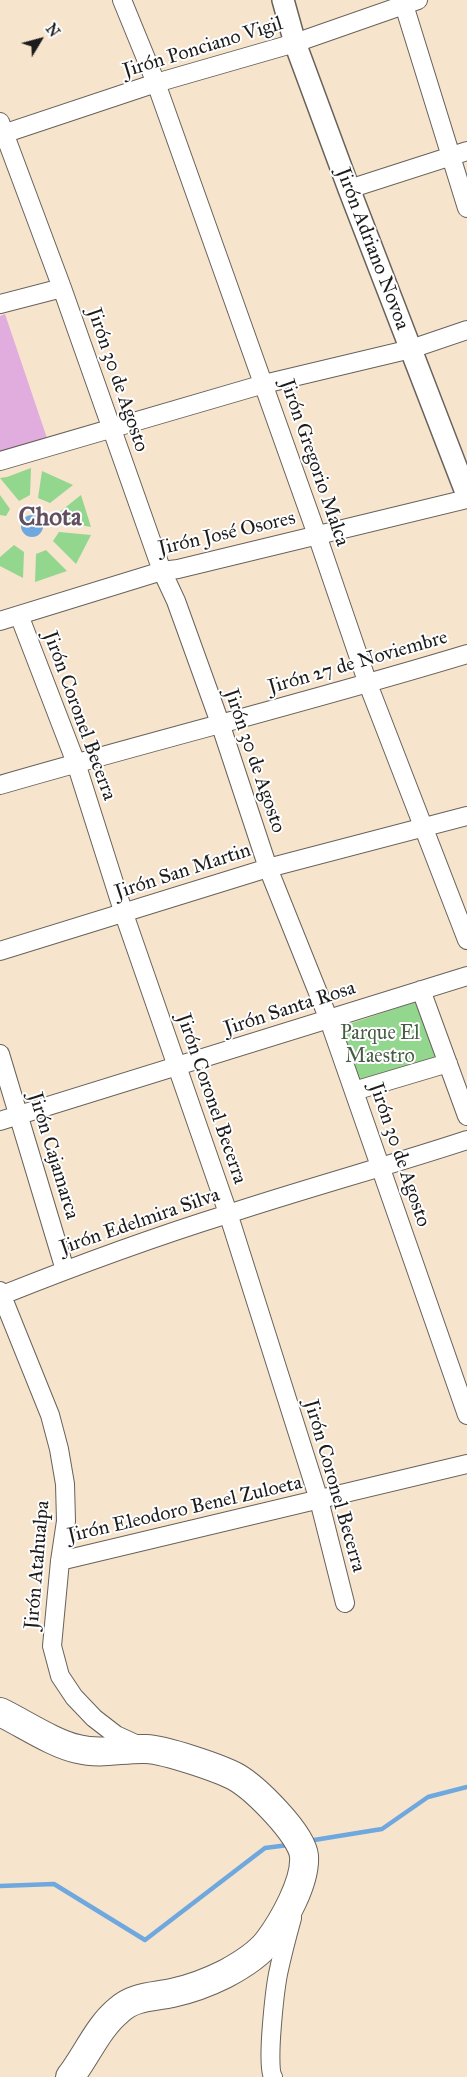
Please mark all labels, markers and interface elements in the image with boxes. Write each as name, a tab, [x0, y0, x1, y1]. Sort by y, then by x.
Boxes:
street label: Jirón Ponciano Vigil	[120, 12, 286, 84]
north arrow	[15, 15, 65, 65]
text: N	[42, 21, 63, 41]
street label: Jirón Adriano Novoa	[330, 165, 414, 333]
street label: Jirón 30 de Agosto	[81, 305, 153, 455]
street label: Jirón Gregorio Malca	[274, 376, 354, 550]
district label: Chota	[18, 504, 82, 534]
street label: Jirón José Osores	[156, 507, 298, 561]
street label: Jirón 27 de Noviembre	[266, 626, 450, 700]
street label: Jirón Coronel Becerra	[37, 628, 121, 804]
street label: Jirón 30 de Agosto	[218, 686, 290, 836]
street label: Jirón San Martin	[112, 839, 254, 905]
street label: Jirón Santa Rosa	[221, 976, 359, 1042]
street label: Jirón Coronel Becerra	[171, 1011, 251, 1187]
park label: Parque El Maestro	[340, 1022, 420, 1069]
street label: Jirón 30 de Agosto	[363, 1080, 435, 1230]
street label: Jirón Cajamarca	[22, 1090, 84, 1222]
street label: Jirón Edelmira Silva	[57, 1183, 223, 1261]
street label: Jirón Coronel Becerra	[298, 1397, 370, 1575]
street label: Jirón Eleodoro Benel Zuloeta	[66, 1471, 304, 1549]
street label: Jirón Atahualpa	[20, 1500, 56, 1630]

